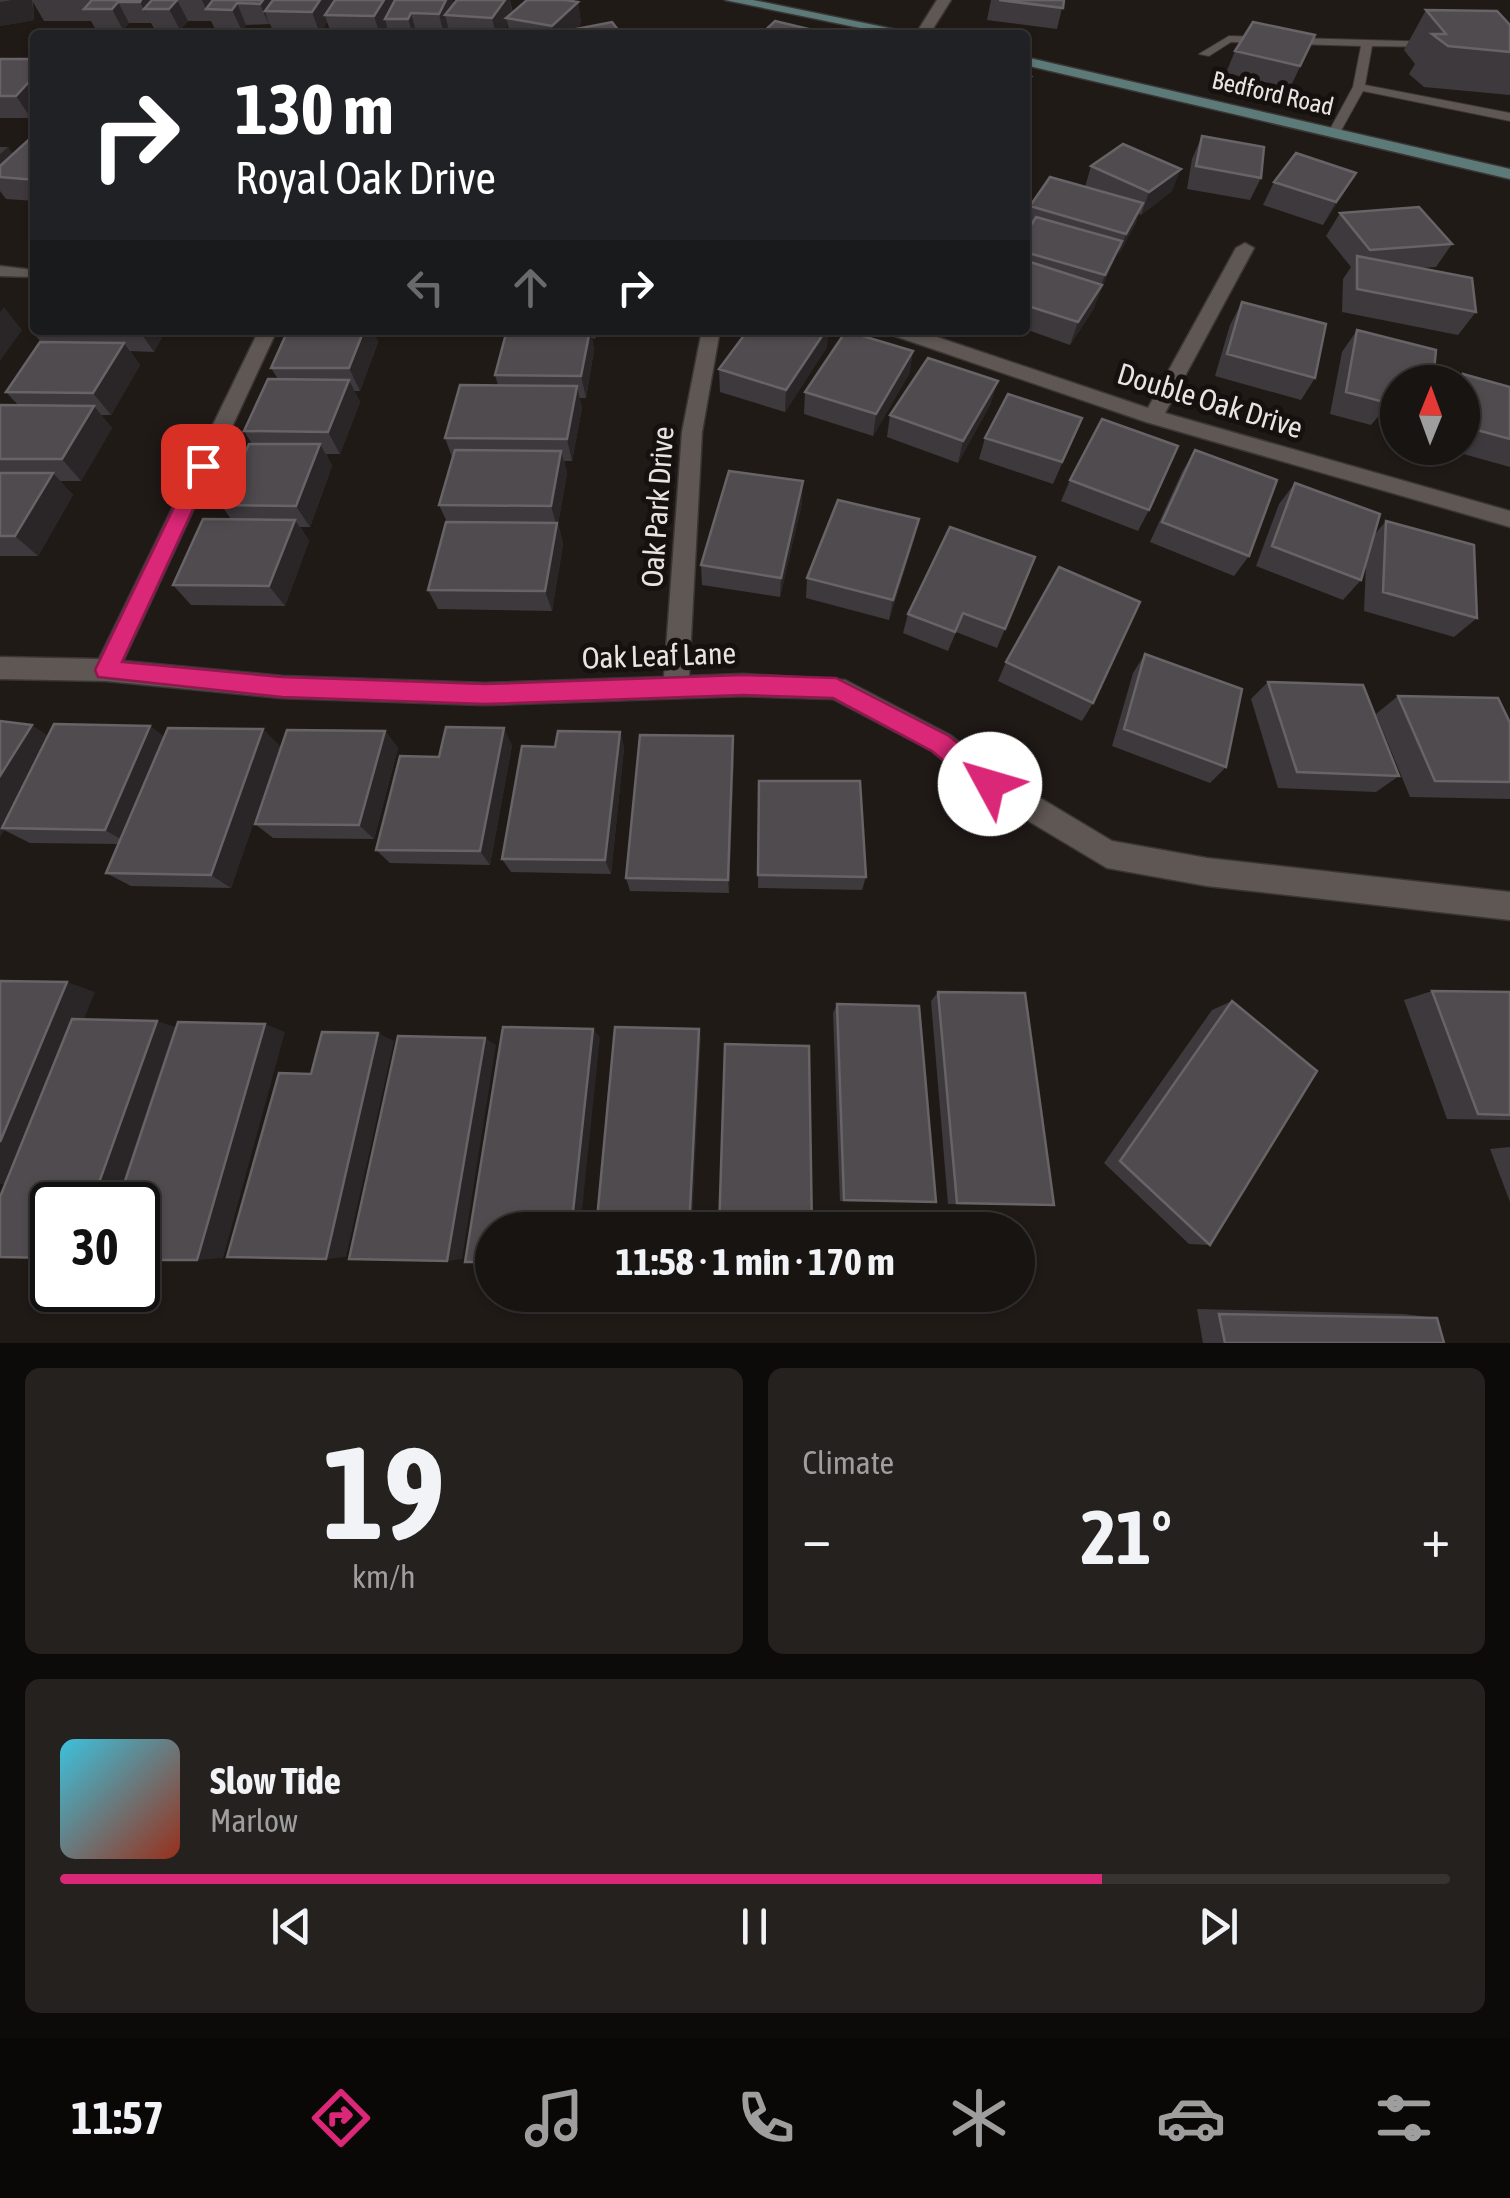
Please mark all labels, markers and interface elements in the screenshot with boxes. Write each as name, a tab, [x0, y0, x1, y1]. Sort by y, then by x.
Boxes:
street label: Bedford Road	[1209, 65, 1337, 121]
text: 130 m	[235, 69, 394, 149]
icon: right	[70, 70, 200, 200]
text: Royal Oak Drive	[235, 152, 496, 204]
icon: left	[398, 260, 453, 315]
icon: ahead	[503, 260, 558, 315]
icon: right	[608, 260, 663, 315]
street label: Double Oak Drive	[1114, 356, 1307, 444]
north arrow	[1380, 365, 1480, 465]
map controls	[1380, 365, 1480, 465]
pin	[161, 424, 246, 509]
street label: Oak Park Drive	[634, 425, 680, 589]
icon: arrive	[176, 439, 231, 494]
street label: Oak Leaf Lane	[581, 635, 737, 675]
position arrow	[938, 732, 1042, 836]
speed limit sign: 30	[30, 1182, 160, 1312]
text: 11:58 · 1 min · 170 m	[615, 1240, 895, 1283]
text: 19	[323, 1418, 445, 1567]
text: Climate	[803, 1444, 894, 1481]
text: 21°	[1081, 1494, 1172, 1580]
text: −	[803, 1506, 831, 1569]
text: +	[1421, 1506, 1450, 1569]
text: km/h	[352, 1558, 415, 1595]
text: Slow Tide	[210, 1759, 341, 1802]
text: Marlow	[210, 1802, 298, 1839]
icon: previous	[264, 1899, 319, 1954]
icon: pause	[727, 1899, 782, 1954]
icon: next	[1191, 1899, 1246, 1954]
icon: directions	[306, 2083, 376, 2153]
icon: music	[519, 2083, 589, 2153]
icon: phone	[731, 2083, 801, 2153]
icon: climate	[944, 2083, 1014, 2153]
icon: car	[1156, 2083, 1226, 2153]
icon: filters	[1369, 2083, 1439, 2153]
text: 11:57	[71, 2092, 164, 2144]

